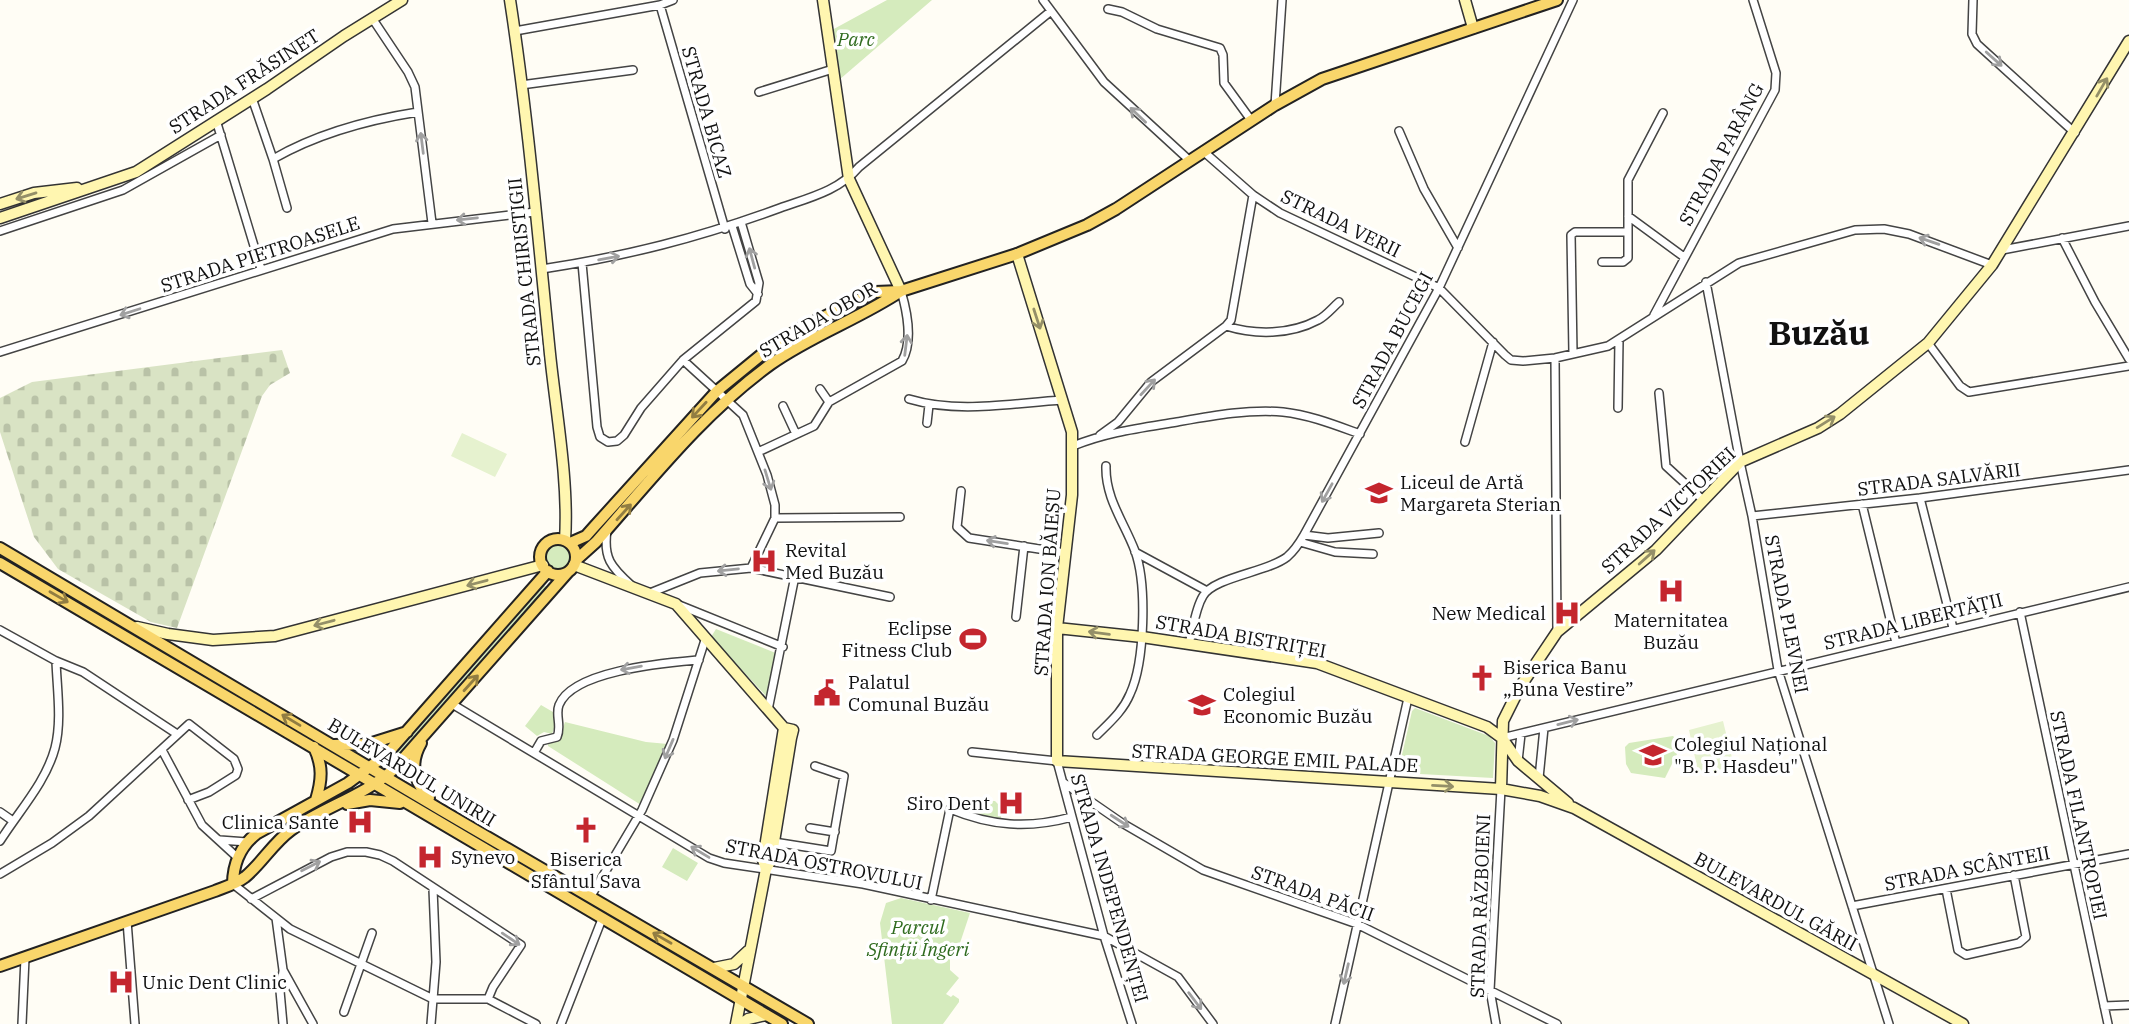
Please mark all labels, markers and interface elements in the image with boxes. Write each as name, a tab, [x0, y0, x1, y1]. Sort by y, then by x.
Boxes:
street label: STRADA FRĂSINET	[164, 23, 324, 139]
park label: Parc	[836, 27, 875, 51]
street label: STRADA BICAZ	[677, 43, 737, 181]
one-way arrow	[1985, 51, 2002, 68]
one-way arrow	[2095, 77, 2109, 97]
street label: STRADA PARÂNG	[1673, 79, 1769, 229]
one-way arrow	[1130, 106, 1147, 123]
one-way arrow	[415, 132, 428, 155]
street label: STRADA CHIRISTIGII	[502, 176, 546, 368]
street label: STRADA VERII	[1277, 184, 1405, 262]
one-way arrow	[16, 190, 38, 203]
street label: STRADA PIETROASELE	[157, 210, 363, 298]
one-way arrow	[456, 213, 479, 226]
one-way arrow	[1918, 234, 1940, 246]
one-way arrow	[745, 247, 758, 269]
one-way arrow	[597, 251, 620, 264]
street label: STRADA BUCEGI	[1346, 268, 1438, 412]
street label: STRADA OBOR	[755, 275, 882, 362]
one-way arrow	[120, 306, 142, 319]
one-way arrow	[1032, 308, 1045, 330]
district label: Buzău	[1768, 311, 1870, 354]
one-way arrow	[899, 334, 912, 357]
one-way arrow	[1139, 379, 1156, 396]
one-way arrow	[690, 401, 707, 418]
one-way arrow	[1816, 415, 1835, 430]
street label: STRADA VICTORIEI	[1596, 441, 1740, 579]
street label: STRADA SALVĂRII	[1856, 457, 2022, 501]
one-way arrow	[762, 469, 775, 491]
place label: Liceul de Artă Margareta Sterian	[1400, 470, 1561, 516]
school or university icon: Liceul de Artă Margareta Sterian	[1364, 478, 1394, 508]
one-way arrow	[1320, 483, 1334, 503]
street label: STRADA ION BĂIEȘU	[1028, 487, 1066, 677]
one-way arrow	[616, 503, 632, 521]
street label: STRADA PLEVNEI	[1760, 533, 1814, 695]
one-way arrow	[986, 535, 1009, 548]
place label: Revital Med Buzău	[785, 538, 884, 584]
hospital icon: Revital Med Buzău	[749, 546, 779, 576]
one-way arrow	[1638, 549, 1656, 565]
one-way arrow	[717, 564, 740, 577]
hospital icon: Maternitatea Buzău	[1656, 576, 1686, 606]
one-way arrow	[466, 577, 488, 590]
street label: STRADA LIBERTĂȚII	[1821, 587, 2005, 655]
one-way arrow	[48, 591, 69, 604]
hospital icon: New Medical	[1552, 598, 1582, 628]
place label: New Medical	[1432, 601, 1546, 625]
place label: Maternitatea Buzău	[1614, 608, 1728, 654]
street label: STRADA BISTRIȚEI	[1154, 609, 1328, 663]
place label: Eclipse Fitness Club	[842, 616, 952, 662]
one-way arrow	[313, 617, 336, 630]
sports icon: Eclipse Fitness Club	[958, 624, 988, 654]
one-way arrow	[1089, 627, 1111, 640]
place label: Biserica Banu „Buna Vestire”	[1503, 655, 1634, 701]
one-way arrow	[620, 662, 643, 675]
church icon: Biserica Banu „Buna Vestire”	[1467, 663, 1497, 693]
place label: Palatul Comunal Buzău	[848, 670, 990, 716]
one-way arrow	[463, 674, 479, 692]
public building icon: Palatul Comunal Buzău	[812, 678, 842, 708]
place label: Colegiul Economic Buzău	[1223, 682, 1373, 728]
school or university icon: Colegiul Economic Buzău	[1187, 690, 1217, 720]
street label: STRADA FILANTROPIEI	[2045, 708, 2113, 922]
street label: BULEVARDUL UNIRII	[324, 712, 500, 832]
one-way arrow	[282, 713, 302, 727]
one-way arrow	[1556, 715, 1579, 728]
place label: Colegiul Național "B. P. Hasdeu"	[1674, 732, 1828, 778]
one-way arrow	[662, 737, 675, 759]
street label: STRADA GEORGE EMIL PALADE	[1131, 739, 1419, 777]
school or university icon: Colegiul Național "B. P. Hasdeu"	[1638, 740, 1668, 770]
street label: STRADA INDEPENDENȚEI	[1066, 771, 1154, 1005]
one-way arrow	[1432, 779, 1455, 792]
hospital icon: Siro Dent	[996, 788, 1026, 818]
place label: Siro Dent	[907, 791, 990, 815]
hospital icon: Clinica Sante	[345, 807, 375, 837]
place label: Clinica Sante	[222, 810, 339, 834]
street label: STRADA RĂZBOIENI	[1465, 814, 1495, 998]
church icon: Biserica Sfântul Sava	[571, 815, 601, 845]
one-way arrow	[1110, 815, 1130, 829]
street label: STRADA OSTROVULUI	[724, 833, 924, 895]
street label: STRADA SCÂNTEII	[1882, 840, 2052, 896]
hospital icon: Synevo	[415, 842, 445, 872]
place label: Synevo	[451, 845, 515, 869]
one-way arrow	[691, 845, 711, 859]
street label: BULEVARDUL GĂRII	[1690, 846, 1862, 956]
place label: Biserica Sfântul Sava	[531, 847, 641, 893]
one-way arrow	[301, 859, 321, 873]
street label: STRADA PĂCII	[1248, 860, 1378, 926]
park label: Parcul Sfinții Îngeri	[866, 915, 969, 961]
one-way arrow	[501, 931, 520, 946]
one-way arrow	[653, 931, 673, 945]
one-way arrow	[1339, 962, 1352, 985]
hospital icon: Unic Dent Clinic	[106, 967, 136, 997]
place label: Unic Dent Clinic	[142, 970, 287, 994]
one-way arrow	[1188, 991, 1203, 1009]

